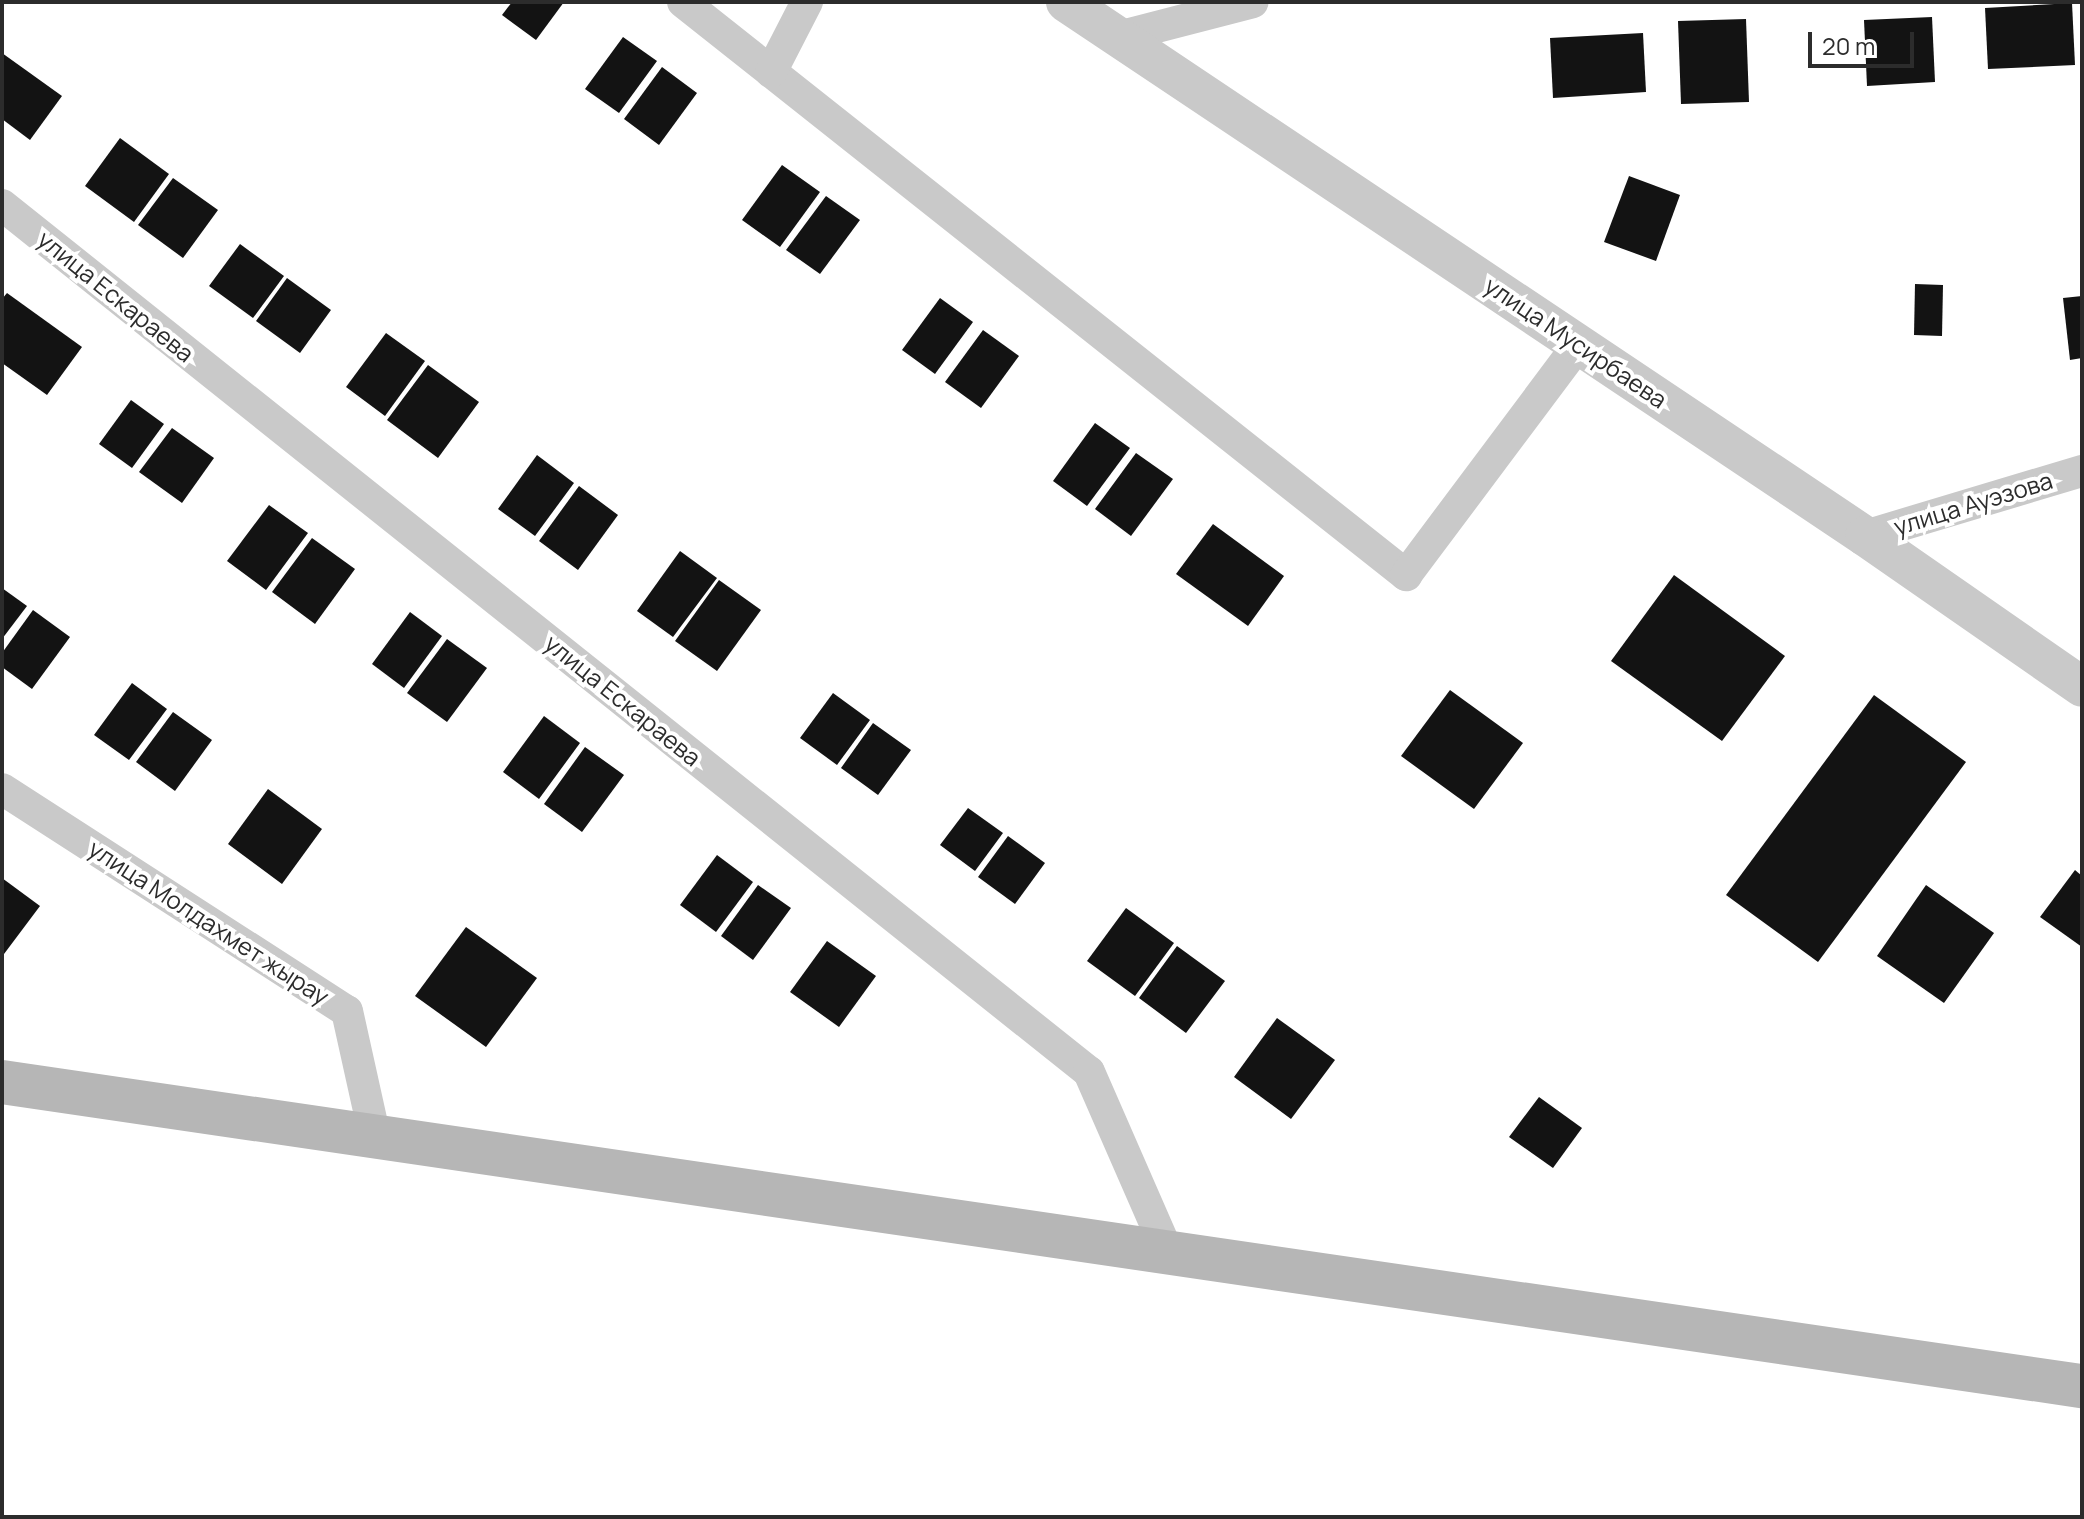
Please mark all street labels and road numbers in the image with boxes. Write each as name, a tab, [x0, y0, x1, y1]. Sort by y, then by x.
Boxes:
street label: улица Ескараева	[32, 224, 200, 368]
street label: улица Мусирбаева	[1479, 270, 1673, 414]
street label: улица Ауэзова	[1890, 465, 2056, 541]
street label: улица Ескараева	[539, 628, 707, 772]
street label: улица Молдахмет жырау	[83, 833, 335, 1011]

